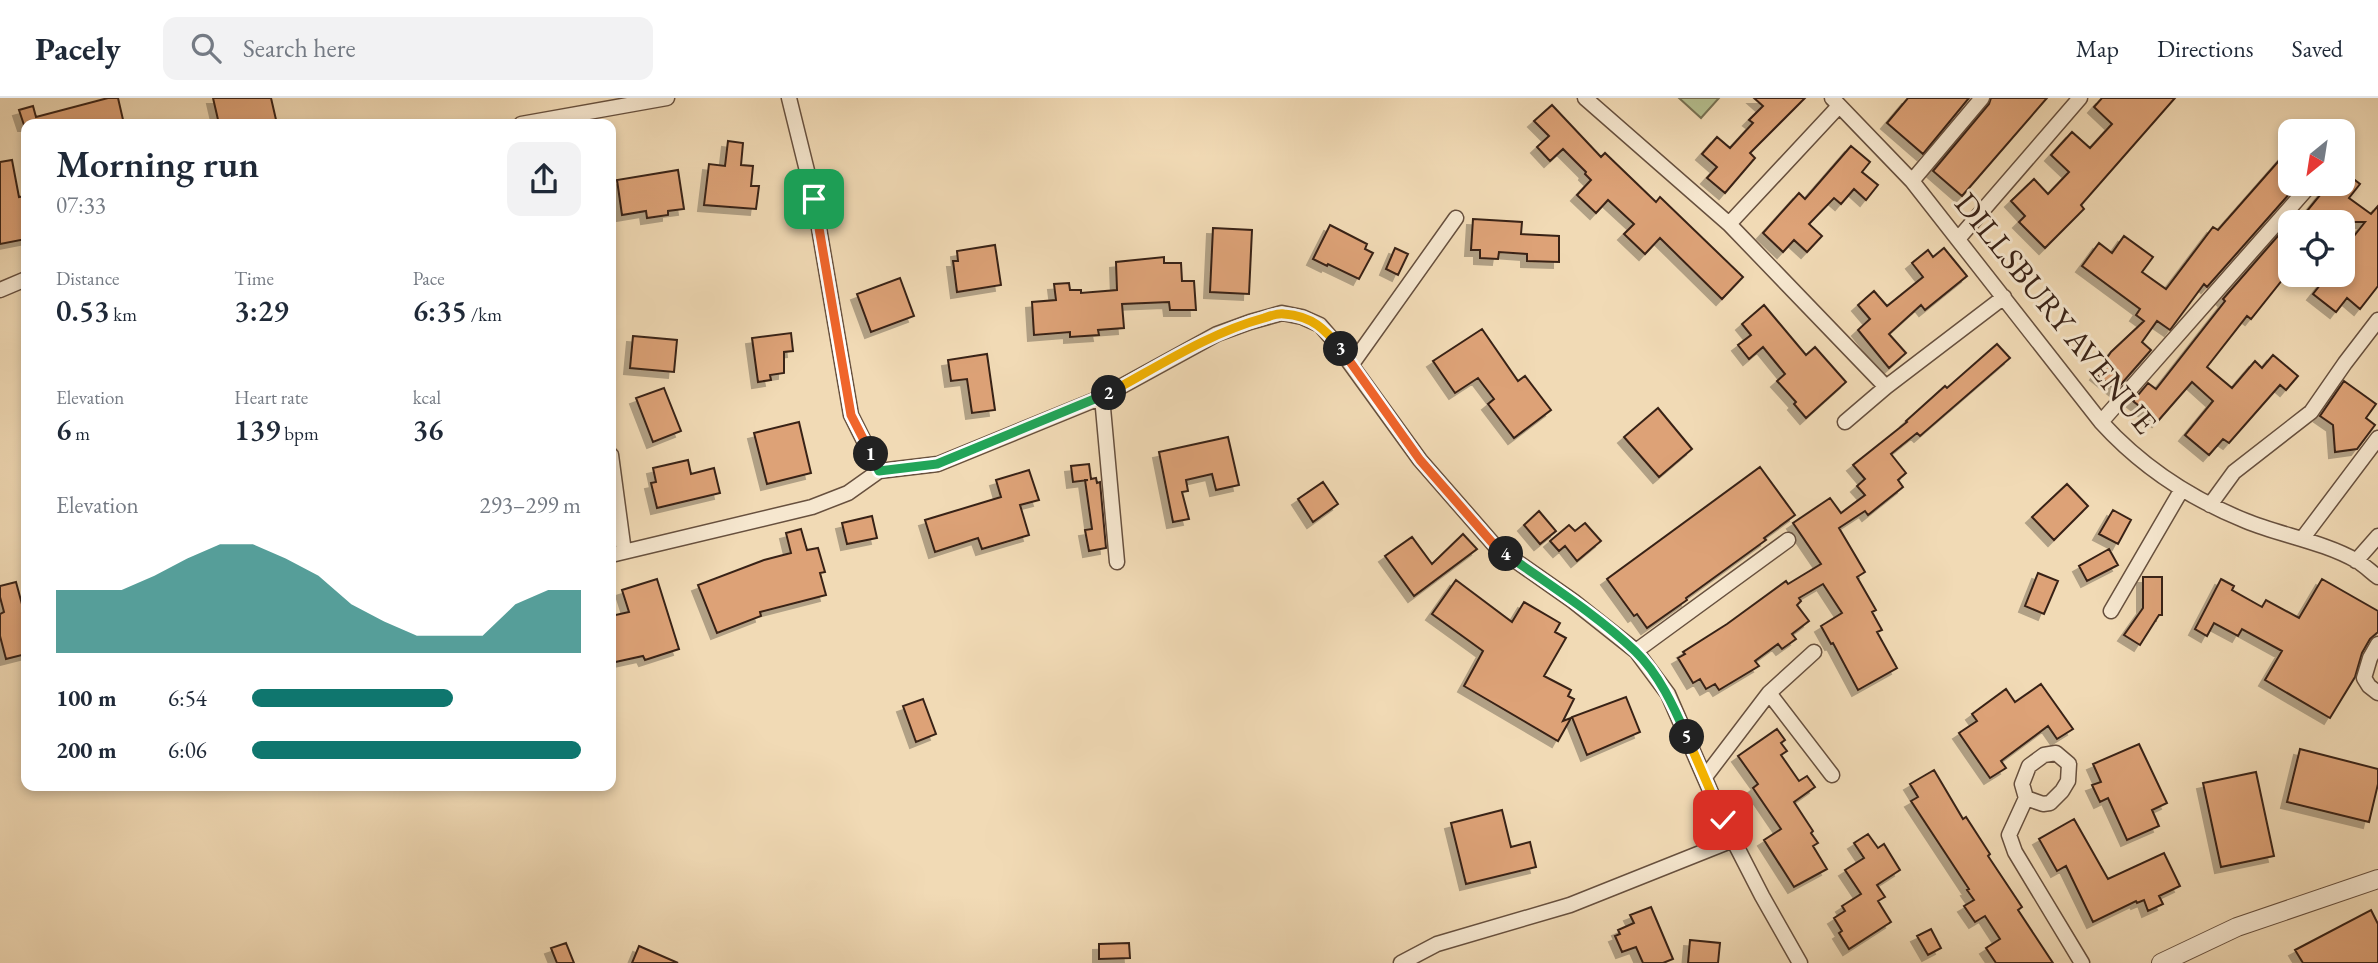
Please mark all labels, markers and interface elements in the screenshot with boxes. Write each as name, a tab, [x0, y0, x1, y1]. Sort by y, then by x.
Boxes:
search box	[163, 17, 653, 80]
text: Pacely	[35, 27, 121, 70]
icon: search	[187, 29, 225, 67]
text: Search here	[243, 31, 356, 65]
text: Map	[2076, 33, 2119, 64]
text: Directions	[2157, 33, 2254, 64]
text: Saved	[2292, 33, 2343, 64]
north arrow	[2278, 119, 2356, 196]
map controls	[2278, 119, 2355, 287]
text: Morning run	[56, 139, 259, 188]
button: share	[507, 142, 581, 216]
pin	[784, 169, 844, 229]
icon: arrive	[795, 180, 833, 218]
street label: DILLSBURY AVENUE	[1946, 184, 2166, 442]
text: 07:33	[56, 190, 106, 220]
button: locate	[2278, 210, 2355, 287]
text: Distance	[56, 266, 119, 291]
text: Time	[234, 266, 274, 291]
text: Pace	[413, 266, 445, 291]
text: 0.53	[56, 291, 109, 330]
text: 3:29	[234, 291, 289, 330]
text: 6:35	[413, 291, 467, 330]
text: km	[109, 302, 137, 327]
text: /km	[467, 302, 502, 327]
pin: 3	[1324, 331, 1358, 366]
text: 3	[1335, 336, 1346, 361]
pin: 2	[1092, 376, 1126, 410]
text: 2	[1103, 380, 1114, 405]
text: Elevation	[56, 385, 124, 410]
text: Heart rate	[234, 385, 308, 410]
text: kcal	[413, 385, 441, 410]
text: 6	[56, 410, 71, 449]
text: 139	[234, 410, 281, 449]
text: 36	[413, 410, 443, 449]
text: m	[71, 421, 90, 446]
text: bpm	[281, 421, 319, 446]
pin: 1	[854, 436, 888, 472]
text: 1	[865, 441, 876, 466]
text: Elevation	[56, 490, 139, 520]
text: 293–299 m	[480, 490, 581, 520]
pin: 4	[1488, 536, 1524, 572]
text: 4	[1500, 541, 1511, 566]
text: 100 m	[56, 683, 117, 713]
text: 6:54	[168, 683, 207, 713]
pin: 5	[1670, 720, 1704, 754]
text: 5	[1681, 724, 1692, 749]
text: 200 m	[56, 735, 117, 765]
text: 6:06	[168, 735, 207, 765]
pin	[1693, 790, 1753, 850]
icon: check	[1704, 801, 1742, 839]

